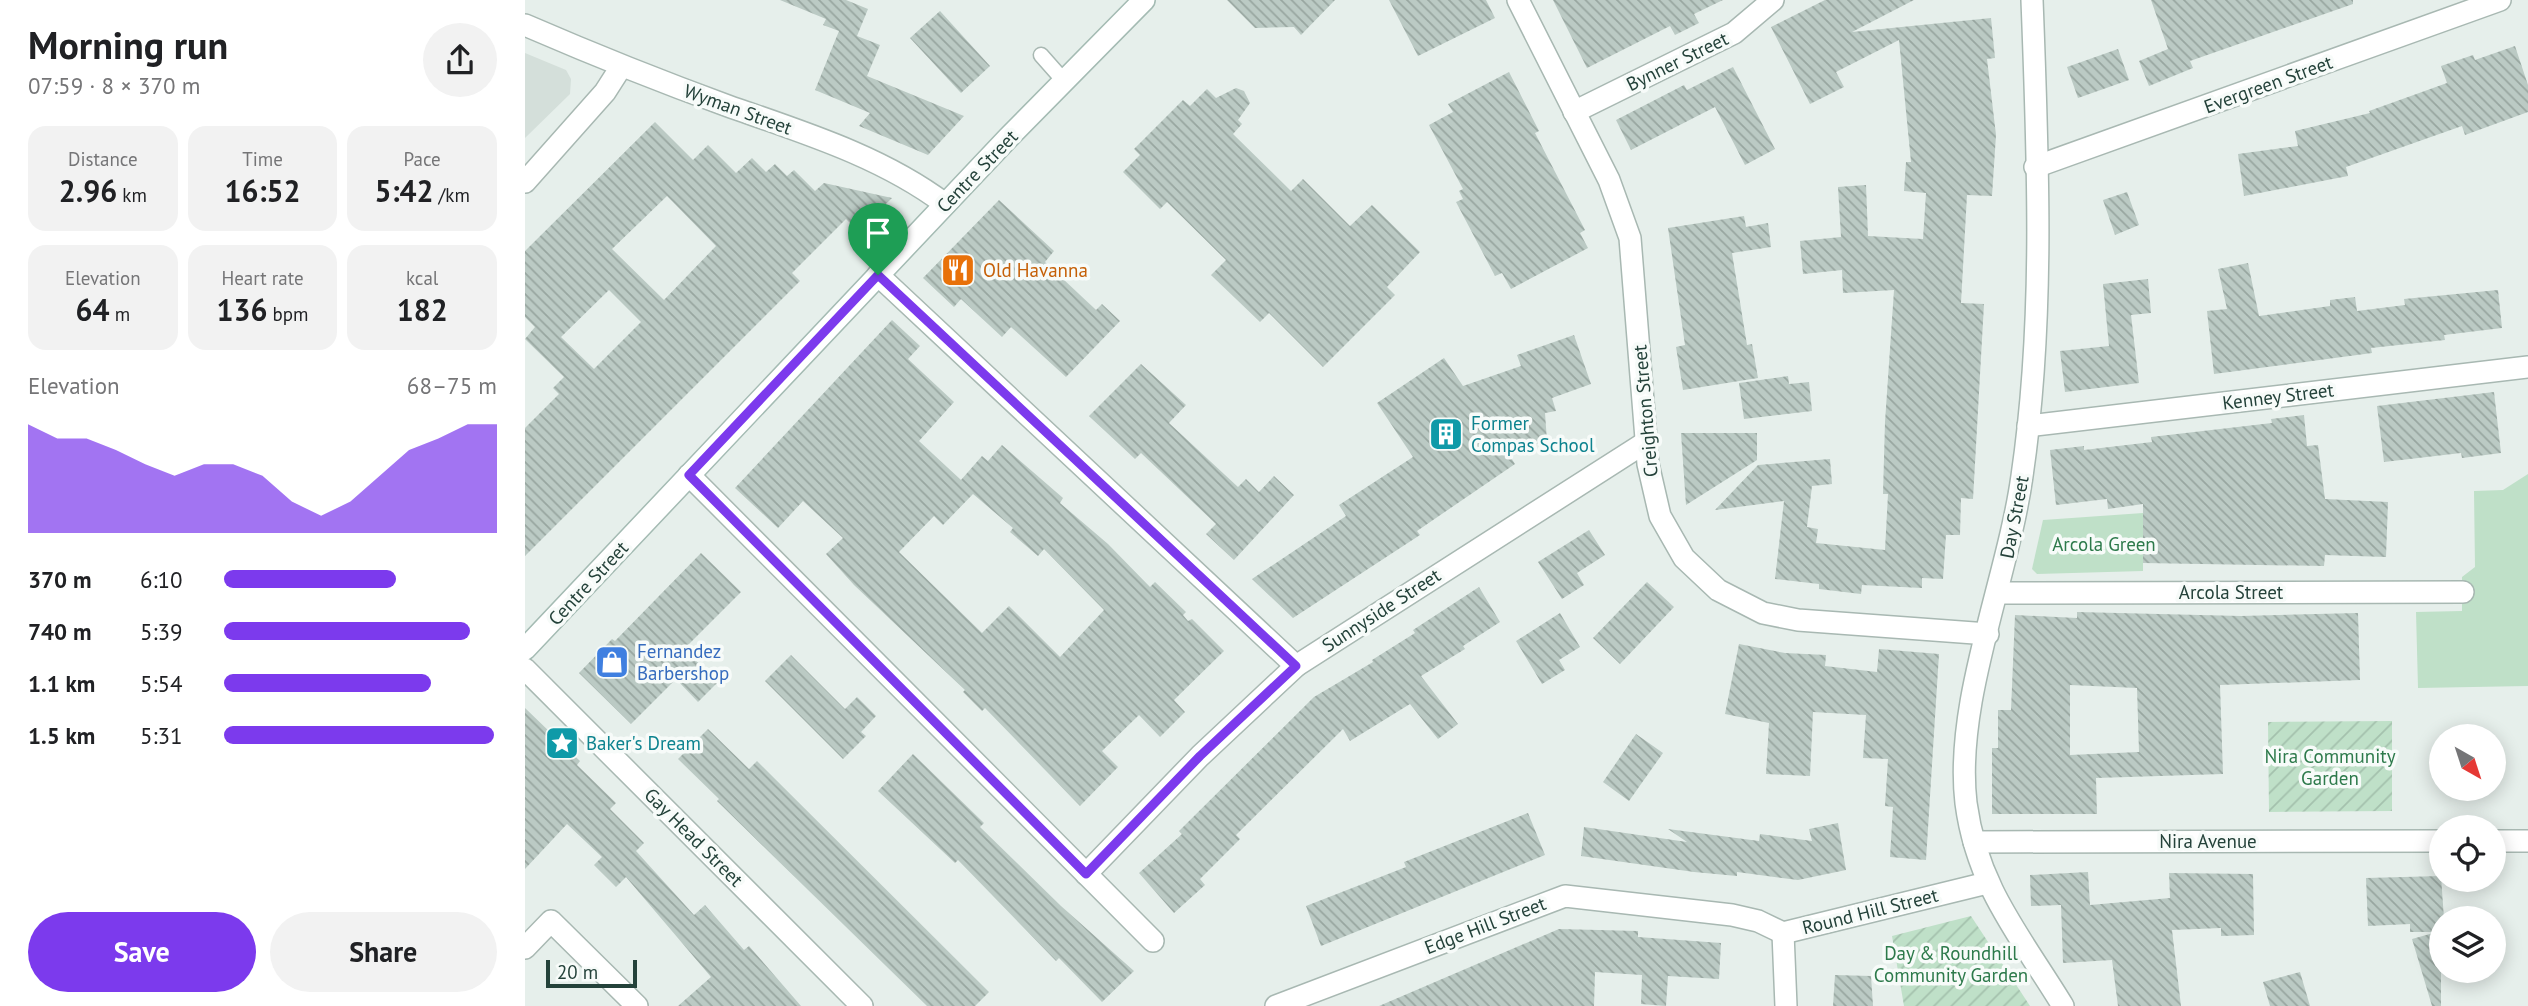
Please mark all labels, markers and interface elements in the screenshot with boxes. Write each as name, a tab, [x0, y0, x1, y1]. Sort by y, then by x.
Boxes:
text: Morning run	[28, 20, 228, 69]
button: share	[423, 23, 497, 97]
street label: Bynner Street	[1622, 26, 1732, 96]
street label: Evergreen Street	[2200, 49, 2336, 118]
text: 07:59 · 8 × 370 m	[28, 71, 200, 100]
street label: Wyman Street	[681, 78, 796, 140]
street label: Centre Street	[931, 124, 1023, 218]
text: Distance	[68, 147, 138, 171]
text: Time	[242, 147, 283, 171]
text: Pace	[404, 147, 441, 171]
text: 2.96	[59, 171, 117, 210]
text: 16:52	[224, 171, 301, 210]
text: 5:42	[374, 171, 434, 210]
text: km	[117, 183, 147, 207]
text: /km	[434, 183, 470, 207]
pin	[848, 203, 908, 275]
icon: arrive	[859, 214, 897, 252]
restaurant icon: Old Havanna	[939, 251, 977, 289]
place label: Old Havanna	[983, 258, 1088, 282]
text: Elevation	[65, 266, 141, 290]
text: Heart rate	[221, 266, 304, 290]
text: kcal	[406, 266, 438, 290]
text: 64	[76, 290, 110, 329]
text: 136	[216, 290, 267, 329]
text: 182	[397, 290, 448, 329]
text: m	[110, 302, 130, 326]
text: bpm	[267, 302, 309, 326]
street label: Creighton Street	[1627, 343, 1663, 478]
text: Elevation	[28, 371, 120, 400]
text: 68–75 m	[407, 371, 497, 400]
street label: Kenney Street	[2221, 377, 2336, 415]
place label: Former Compas School	[1471, 411, 1595, 457]
building icon: Former Compas School	[1427, 415, 1465, 453]
street label: Day Street	[1994, 473, 2034, 560]
park label: Arcola Green	[2052, 532, 2156, 556]
street label: Centre Street	[543, 536, 633, 630]
street label: Sunnyside Street	[1317, 562, 1445, 657]
text: 370 m	[28, 565, 91, 594]
text: 6:10	[140, 565, 183, 594]
street label: Arcola Street	[2179, 580, 2284, 604]
text: 740 m	[28, 617, 91, 646]
text: 5:39	[140, 617, 183, 646]
place label: Fernandez Barbershop	[637, 639, 729, 685]
shop icon: Fernandez Barbershop	[593, 643, 631, 681]
text: 1.1 km	[28, 669, 95, 698]
text: 5:54	[140, 669, 183, 698]
text: 1.5 km	[28, 721, 95, 750]
text: 5:31	[140, 721, 183, 750]
place icon: Baker's Dream	[543, 724, 581, 762]
north arrow	[2429, 724, 2506, 802]
map controls	[2429, 724, 2506, 983]
place label: Baker's Dream	[586, 731, 701, 755]
park label: Nira Community Garden	[2264, 744, 2396, 790]
street label: Gay Head Street	[640, 783, 749, 892]
button: locate	[2429, 815, 2506, 892]
street label: Nira Avenue	[2159, 829, 2257, 853]
street label: Round Hill Street	[1800, 882, 1941, 939]
street label: Edge Hill Street	[1421, 891, 1550, 959]
button: layers	[2429, 906, 2506, 983]
button: Save	[28, 912, 256, 992]
button: Share	[270, 912, 497, 992]
park label: Day & Roundhill Community Garden	[1874, 941, 2028, 987]
scale bar	[546, 957, 637, 989]
text: 20 m	[557, 960, 598, 984]

